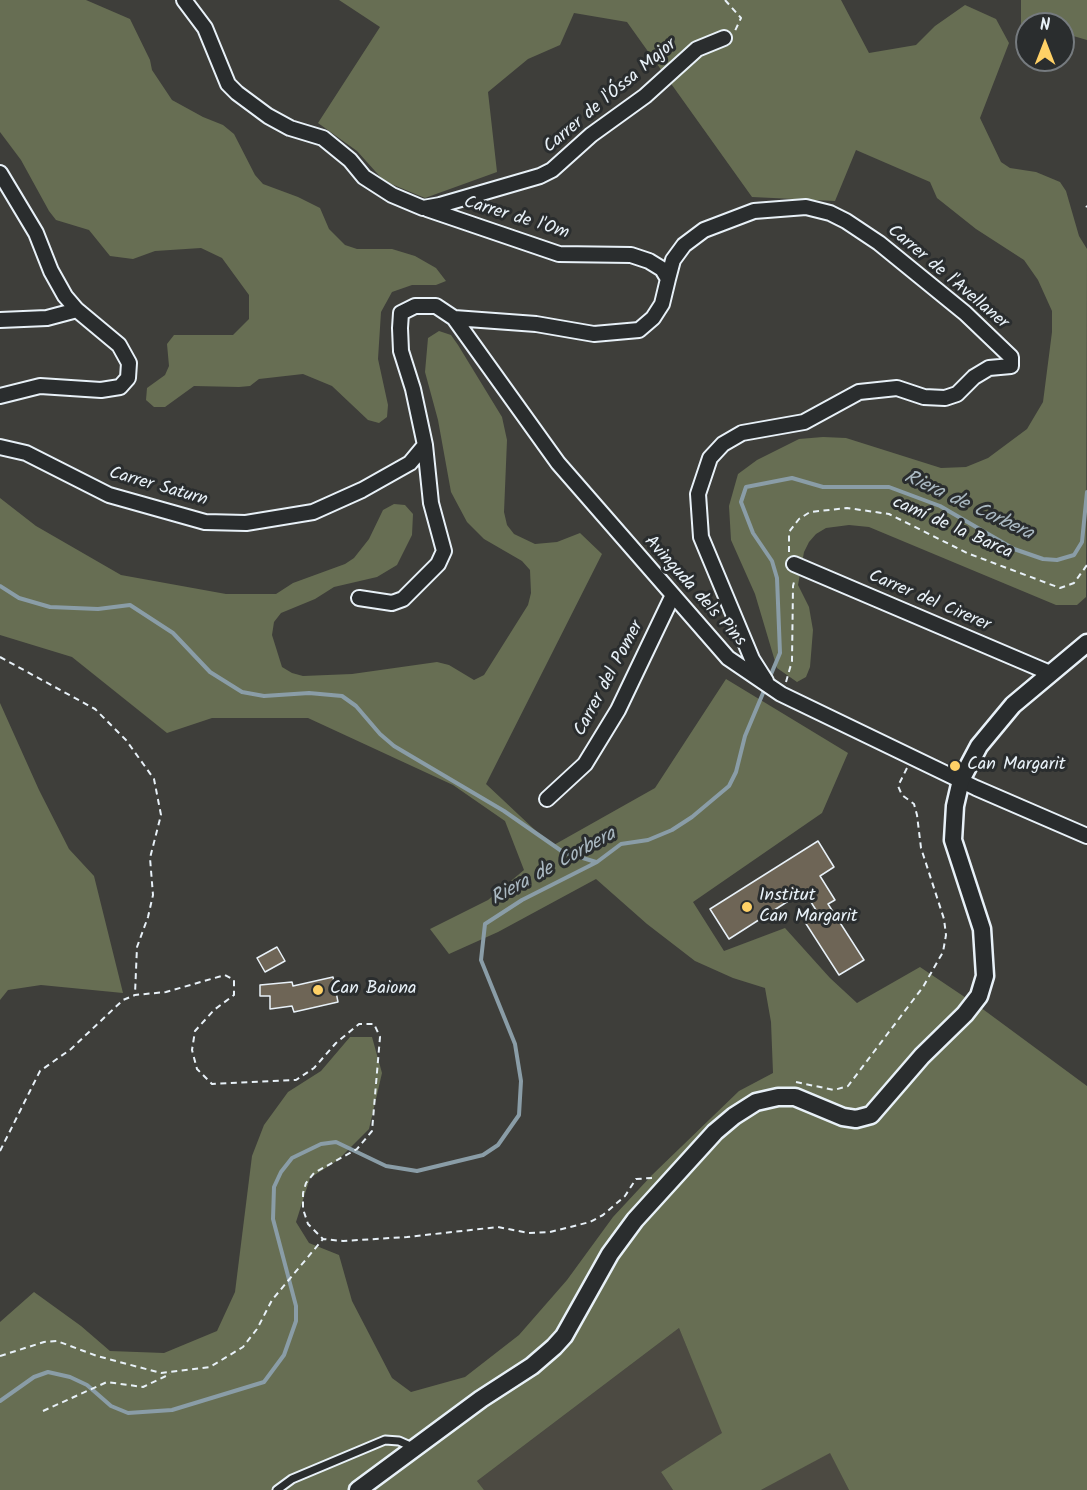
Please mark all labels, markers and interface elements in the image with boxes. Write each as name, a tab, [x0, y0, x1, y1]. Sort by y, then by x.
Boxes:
north arrow	[1015, 12, 1075, 72]
text: N	[1040, 13, 1050, 38]
street label: Carrer de l'Óssa Major	[540, 35, 682, 159]
street label: Carrer de l'Om	[461, 193, 571, 245]
street label: Carrer de l'Avellaner	[882, 221, 1012, 335]
street label: Carrer Saturn	[106, 464, 210, 512]
water label: Riera de Corbera	[900, 467, 1036, 547]
street label: camí de la Barca	[889, 493, 1015, 565]
street label: Avinguda dels Pins	[638, 532, 750, 652]
street label: Carrer del Cirerer	[865, 567, 993, 637]
street label: Carrer del Pomer	[571, 618, 649, 740]
place label: Can Margarit	[967, 755, 1066, 777]
marker: Can Margarit	[948, 759, 962, 773]
water label: Riera de Corbera	[487, 824, 621, 912]
place label: Institut Can Margarit	[759, 886, 858, 928]
marker: Institut Can Margarit	[740, 900, 754, 914]
place label: Can Baiona	[330, 979, 416, 1001]
marker: Can Baiona	[311, 983, 325, 997]

